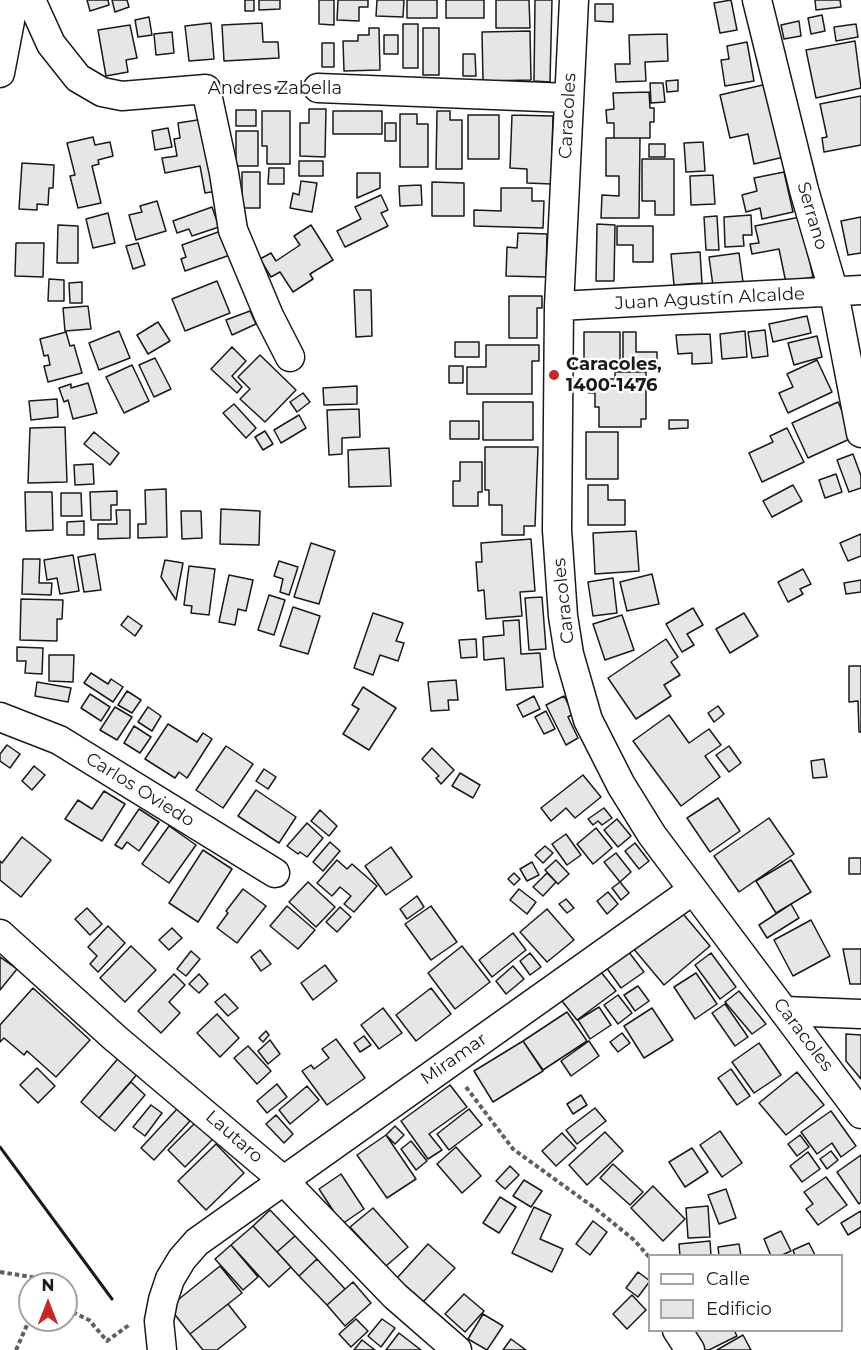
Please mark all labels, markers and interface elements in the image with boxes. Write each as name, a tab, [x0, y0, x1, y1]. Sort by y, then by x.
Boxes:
street label: Caracoles	[555, 72, 581, 160]
street label: Andres Zabella	[208, 78, 342, 100]
street label: Serrano	[792, 180, 832, 252]
street label: Juan Agustín Alcalde	[615, 283, 805, 315]
place label: Caracoles, 1400-1476	[566, 354, 662, 397]
marker: Caracoles, 1400-1476	[547, 368, 561, 382]
street label: Caracoles	[549, 557, 579, 645]
street label: Carlos Oviedo	[82, 748, 198, 832]
street label: Caracoles	[768, 994, 838, 1076]
street label: Miramar	[417, 1028, 491, 1090]
street label: Lautaro	[201, 1106, 267, 1168]
legend	[648, 1254, 843, 1332]
text: Calle	[706, 1268, 750, 1290]
north arrow	[18, 1272, 78, 1332]
text: N	[42, 1276, 54, 1295]
text: Edificio	[706, 1298, 772, 1320]

